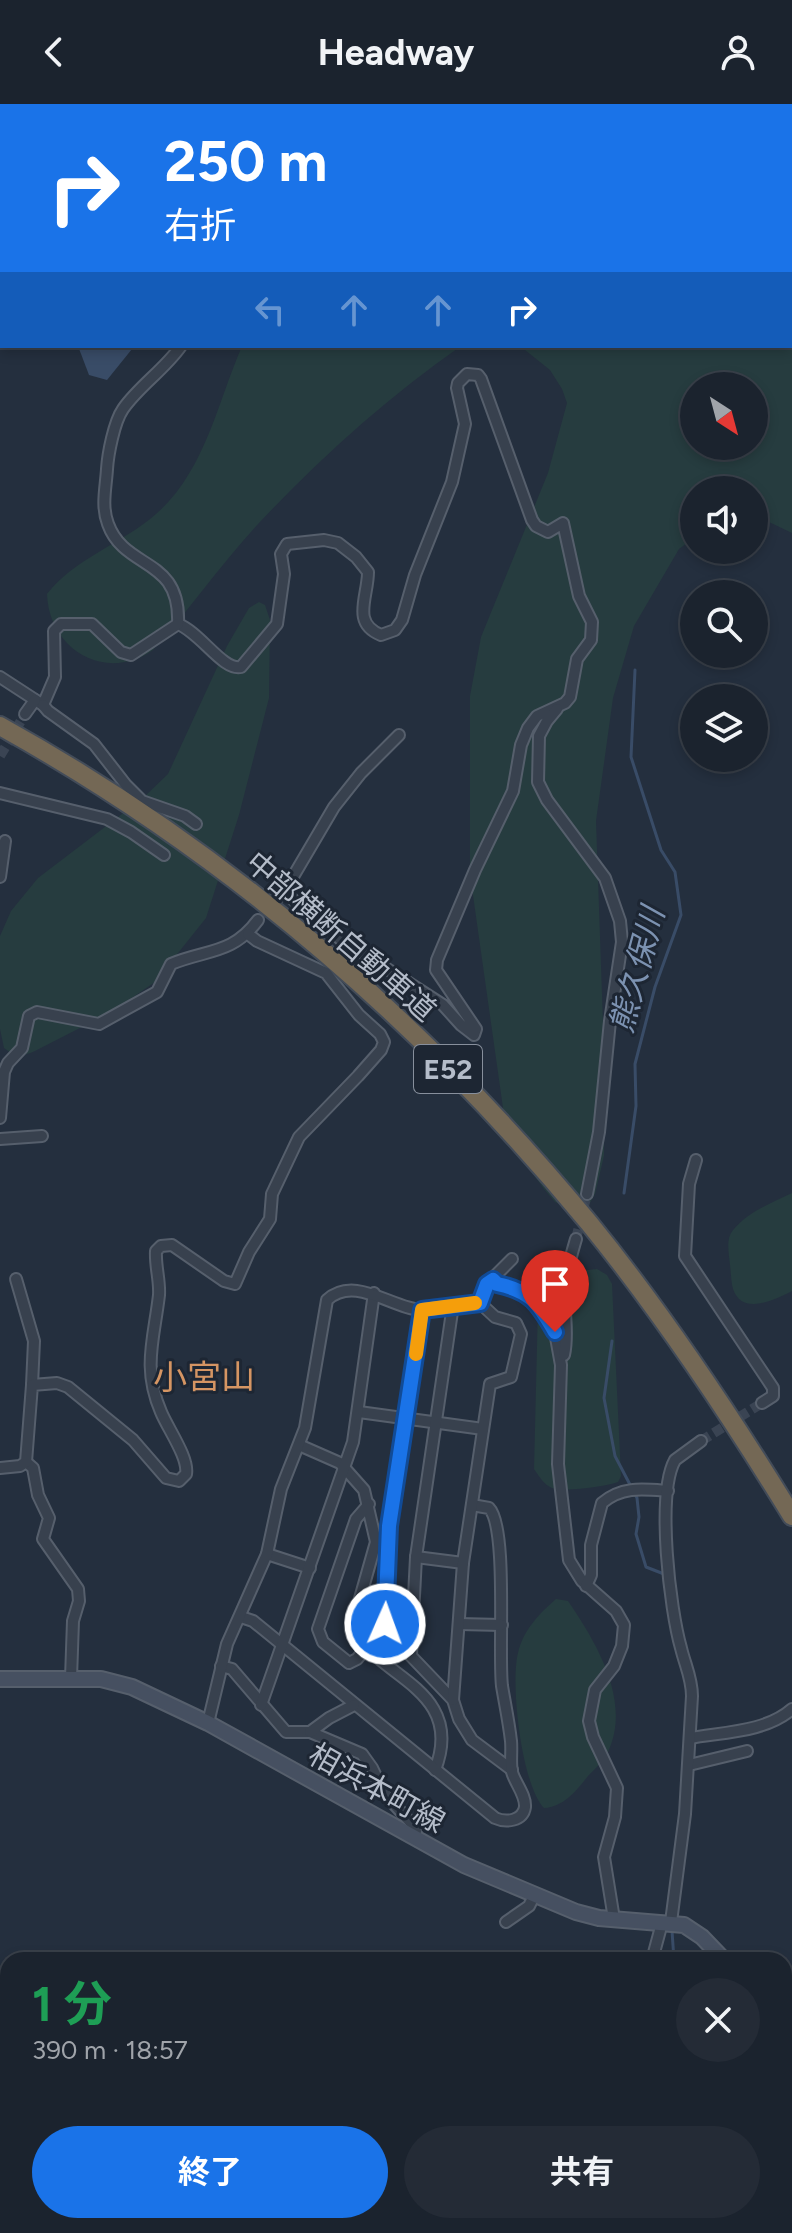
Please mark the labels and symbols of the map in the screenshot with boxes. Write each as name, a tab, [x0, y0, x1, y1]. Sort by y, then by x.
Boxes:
north arrow	[680, 372, 768, 460]
street label: 中部横断自動車道	[238, 843, 444, 1029]
water label: 熊久保川	[602, 900, 673, 1037]
road number: E52	[414, 1045, 482, 1093]
pin	[521, 1250, 589, 1332]
district label: 小宮山	[153, 1357, 255, 1398]
position arrow	[343, 1582, 427, 1666]
street label: 相浜本町線	[302, 1735, 452, 1841]

